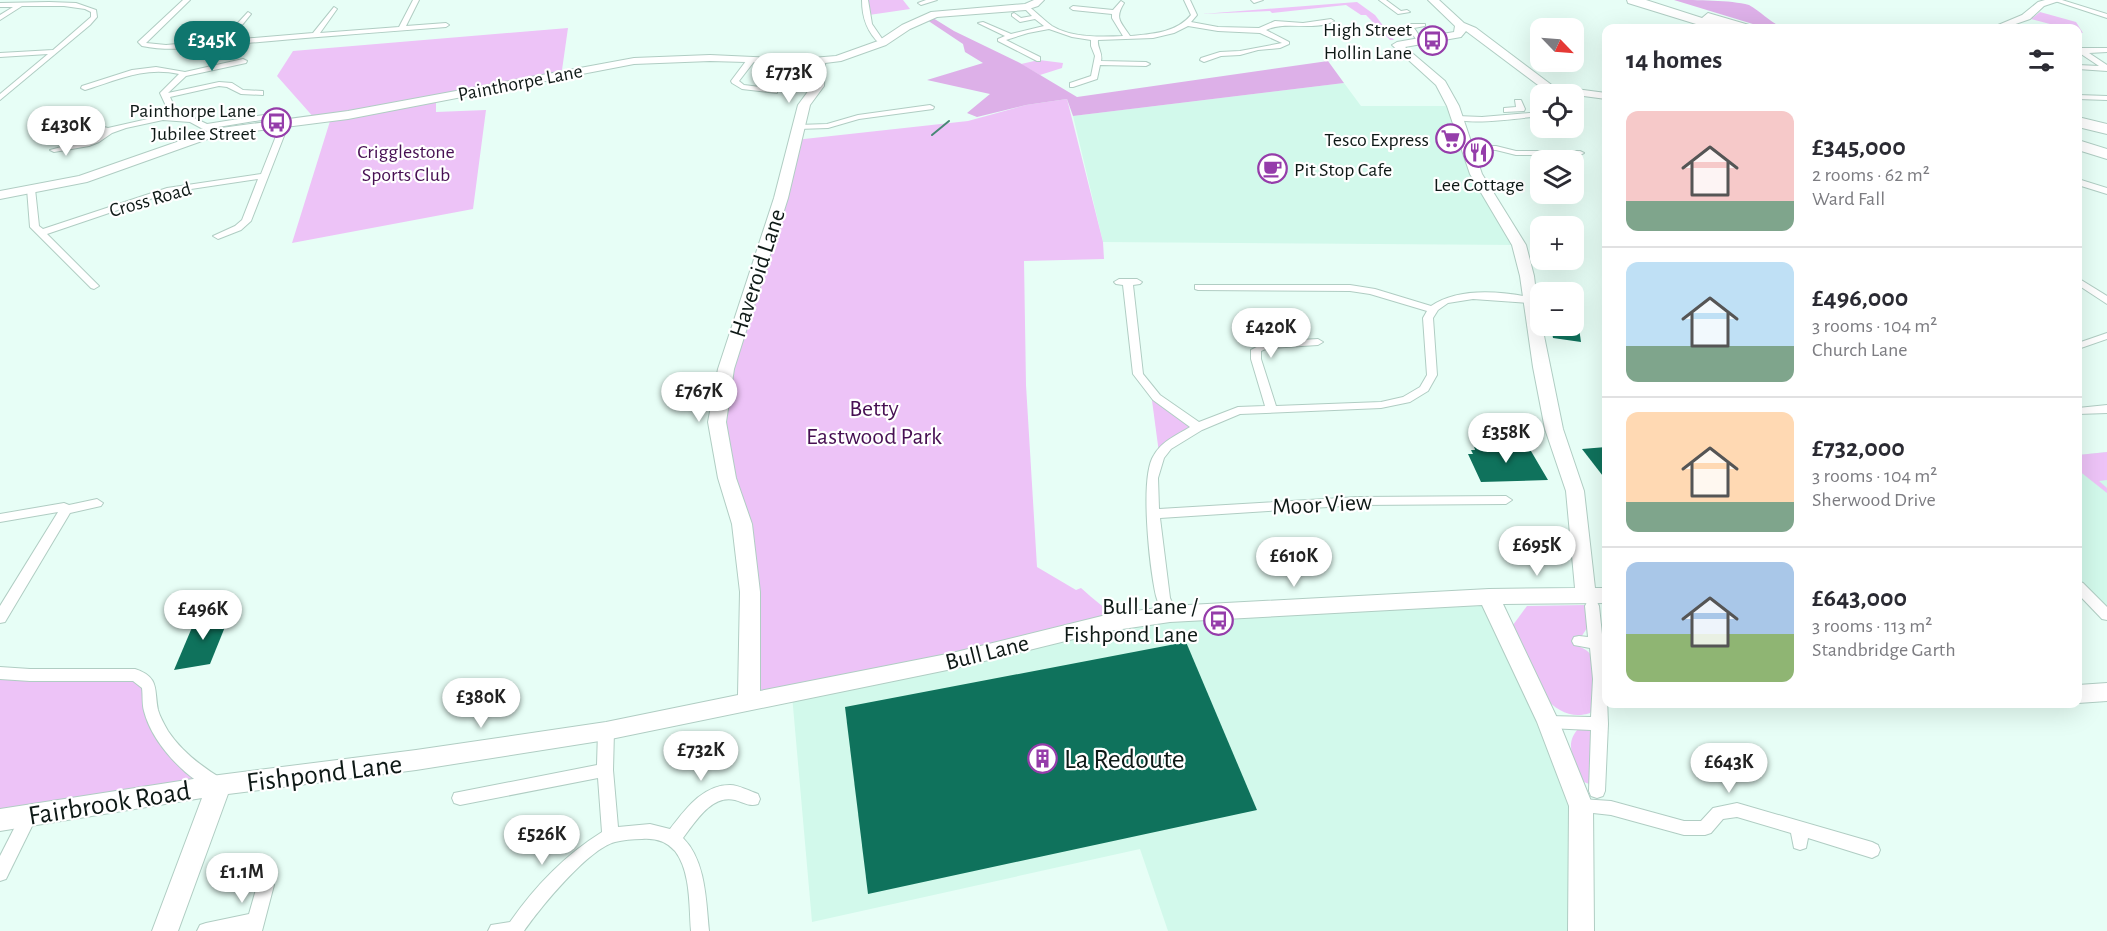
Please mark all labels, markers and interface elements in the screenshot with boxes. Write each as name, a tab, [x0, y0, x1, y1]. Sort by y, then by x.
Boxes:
north arrow	[1530, 18, 1584, 72]
map controls	[1530, 18, 1584, 336]
place label: High Street Hollin Lane	[1323, 20, 1413, 63]
pin: £345K	[170, 21, 254, 72]
bus stop icon: High Street Hollin Lane	[1417, 25, 1449, 57]
text: £345K	[188, 30, 236, 50]
icon: filters	[2025, 44, 2058, 77]
text: 14 homes	[1626, 47, 1722, 73]
pin: £773K	[747, 53, 831, 104]
street label: Painthorpe Lane	[456, 61, 584, 105]
text: £773K	[766, 62, 812, 82]
button: locate	[1530, 84, 1584, 138]
place label: Painthorpe Lane Jubilee Street	[129, 101, 257, 144]
pin: £430K	[24, 106, 108, 157]
bus stop icon: Painthorpe Lane Jubilee Street	[261, 106, 293, 138]
text: £430K	[41, 115, 91, 135]
supermarket icon: Tesco Express	[1434, 123, 1466, 155]
place label: Tesco Express	[1324, 130, 1429, 150]
text: £345,000	[1812, 134, 1906, 160]
icon: home	[1674, 135, 1746, 207]
restaurant icon: Lee Cottage	[1463, 137, 1495, 169]
park label: Crigglestone Sports Club	[357, 142, 455, 185]
button: layers	[1530, 150, 1584, 204]
cafe icon: Pit Stop Cafe	[1257, 153, 1289, 185]
place label: Pit Stop Cafe	[1294, 160, 1392, 180]
text: 2 rooms · 62 m²	[1812, 165, 1930, 185]
place label: Lee Cottage	[1434, 175, 1524, 195]
street label: Cross Road	[107, 179, 193, 221]
text: Ward Fall	[1812, 189, 1885, 209]
street label: Haveroid Lane	[726, 206, 790, 341]
button: +	[1530, 216, 1584, 270]
button: −	[1530, 282, 1584, 336]
text: £496,000	[1812, 285, 1908, 311]
icon: home	[1674, 286, 1746, 358]
pin: £420K	[1229, 308, 1313, 359]
text: 3 rooms · 104 m²	[1812, 316, 1937, 336]
text: £420K	[1246, 317, 1296, 337]
text: Church Lane	[1812, 340, 1908, 360]
pin: £767K	[657, 372, 741, 423]
text: £767K	[675, 381, 723, 401]
park label: Betty Eastwood Park	[806, 397, 942, 449]
pin: £358K	[1464, 413, 1548, 464]
text: £358K	[1482, 422, 1530, 442]
text: £732,000	[1812, 435, 1905, 461]
icon: home	[1674, 436, 1746, 508]
text: 3 rooms · 104 m²	[1812, 466, 1937, 486]
street label: Moor View	[1271, 490, 1373, 520]
text: Sherwood Drive	[1812, 490, 1936, 510]
pin: £695K	[1495, 526, 1579, 577]
text: £695K	[1513, 535, 1561, 555]
pin: £610K	[1252, 537, 1336, 588]
text: £610K	[1270, 546, 1318, 566]
text: £643,000	[1812, 585, 1907, 611]
icon: home	[1674, 586, 1746, 658]
pin: £496K	[161, 590, 245, 641]
place label: Bull Lane / Fishpond Lane	[1064, 595, 1198, 647]
text: £496K	[178, 599, 228, 619]
bus stop icon: Bull Lane / Fishpond Lane	[1203, 604, 1235, 636]
text: 3 rooms · 113 m²	[1812, 616, 1932, 636]
street label: Bull Lane	[943, 631, 1031, 675]
text: Standbridge Garth	[1812, 640, 1956, 660]
pin: £380K	[439, 678, 523, 729]
text: £380K	[456, 687, 506, 707]
pin: £732K	[659, 731, 743, 782]
text: £732K	[677, 740, 725, 760]
building icon: La Redoute	[1027, 742, 1059, 774]
pin: £643K	[1687, 743, 1771, 794]
place label: La Redoute	[1064, 746, 1185, 774]
street label: Fishpond Lane	[245, 751, 404, 797]
text: £643K	[1705, 752, 1753, 772]
street label: Fairbrook Road	[26, 777, 192, 831]
pin: £526K	[500, 815, 584, 866]
text: £526K	[518, 824, 566, 844]
pin: £1.1M	[200, 853, 284, 904]
text: £1.1M	[220, 862, 264, 882]

